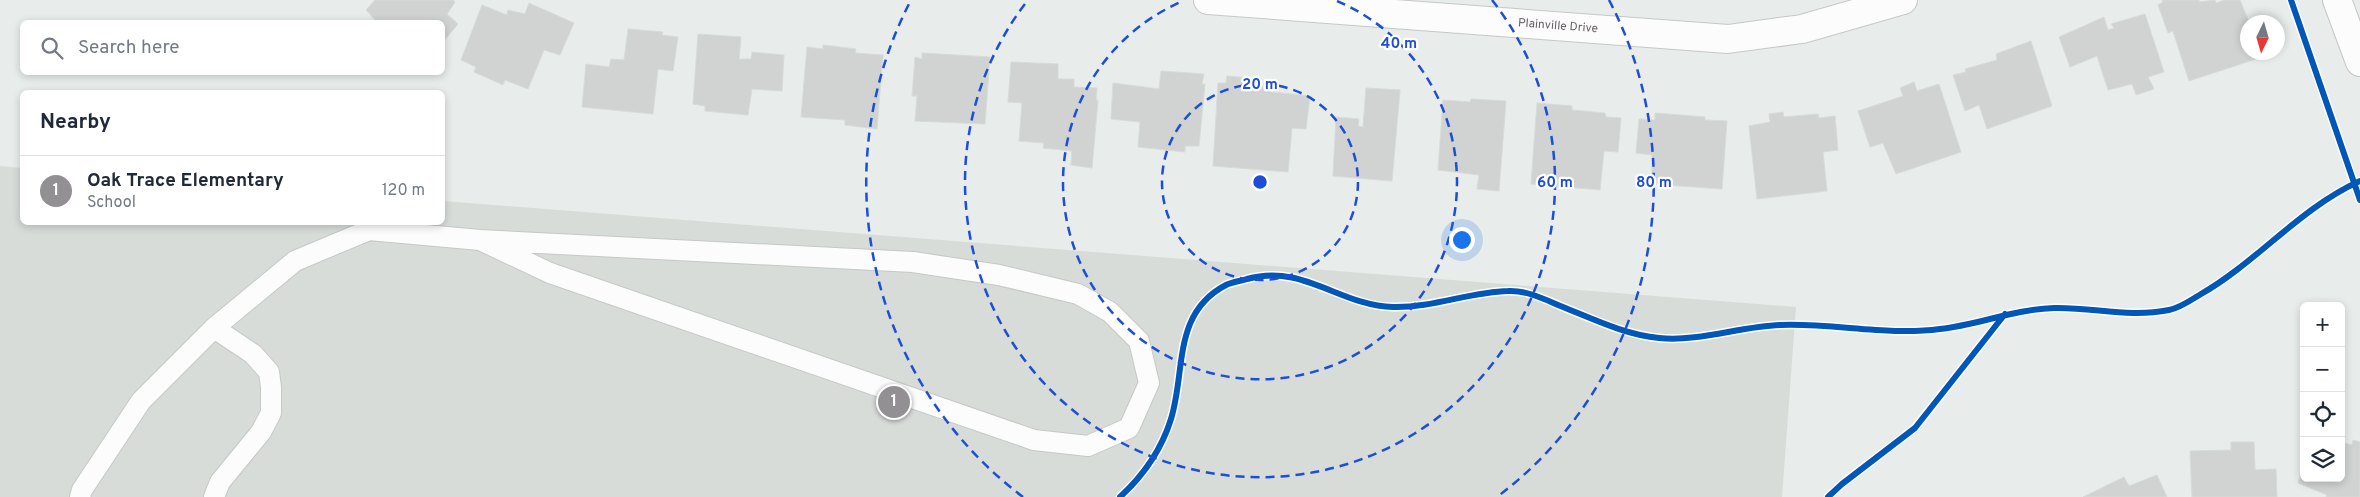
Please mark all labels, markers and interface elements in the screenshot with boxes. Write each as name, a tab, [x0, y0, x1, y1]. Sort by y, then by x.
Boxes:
street label: Plainville Drive	[1517, 15, 1599, 37]
north arrow	[2240, 15, 2285, 60]
search box	[20, 20, 445, 75]
icon: search	[38, 34, 66, 62]
text: 40 m	[1381, 35, 1417, 54]
text: Search here	[78, 36, 180, 60]
text: 20 m	[1242, 76, 1278, 95]
text: Nearby	[40, 109, 111, 136]
text: Oak Trace Elementary	[87, 169, 284, 193]
centre of rings	[1251, 173, 1269, 191]
text: 60 m	[1537, 174, 1573, 193]
text: 80 m	[1636, 174, 1672, 193]
text: 1	[53, 181, 59, 201]
text: 120 m	[382, 181, 425, 201]
text: School	[87, 193, 136, 213]
your location	[1449, 227, 1475, 253]
map controls	[2300, 302, 2345, 482]
button: +	[2300, 302, 2345, 347]
button: −	[2300, 347, 2345, 392]
pin: 1	[878, 383, 910, 421]
button: locate	[2300, 392, 2345, 437]
button: layers	[2300, 437, 2345, 482]

